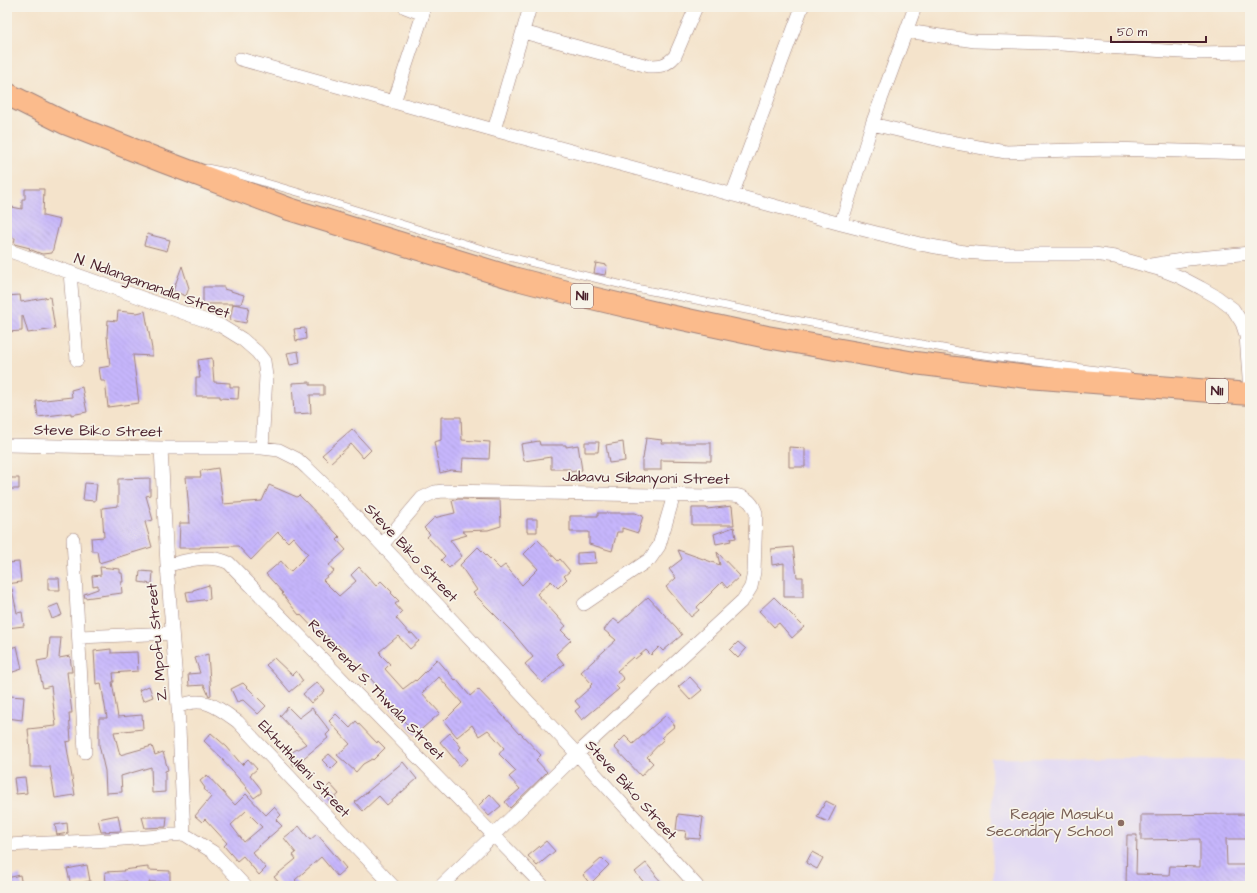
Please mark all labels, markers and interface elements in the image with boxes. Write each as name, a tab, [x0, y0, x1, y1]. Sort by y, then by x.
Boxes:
scale bar	[1111, 18, 1206, 44]
text: 50 m	[1117, 24, 1148, 41]
street label: N. Ndlangamandla Street	[71, 248, 233, 325]
road number: N11	[571, 284, 593, 308]
road number: N11	[1206, 379, 1228, 403]
street label: Steve Biko Street	[34, 419, 162, 443]
street label: Jabavu Sibanyoni Street	[562, 466, 730, 491]
street label: Steve Biko Street	[359, 499, 463, 607]
street label: Z. Mpofu Street	[141, 582, 173, 702]
street label: Reverend S. Thwala Street	[303, 615, 449, 765]
street label: Ekhuthuleni Street	[253, 715, 355, 823]
street label: Steve Biko Street	[580, 735, 682, 845]
place label: Reggie Masuku Secondary School	[986, 804, 1113, 843]
marker: Reggie Masuku Secondary School	[1116, 818, 1126, 828]

